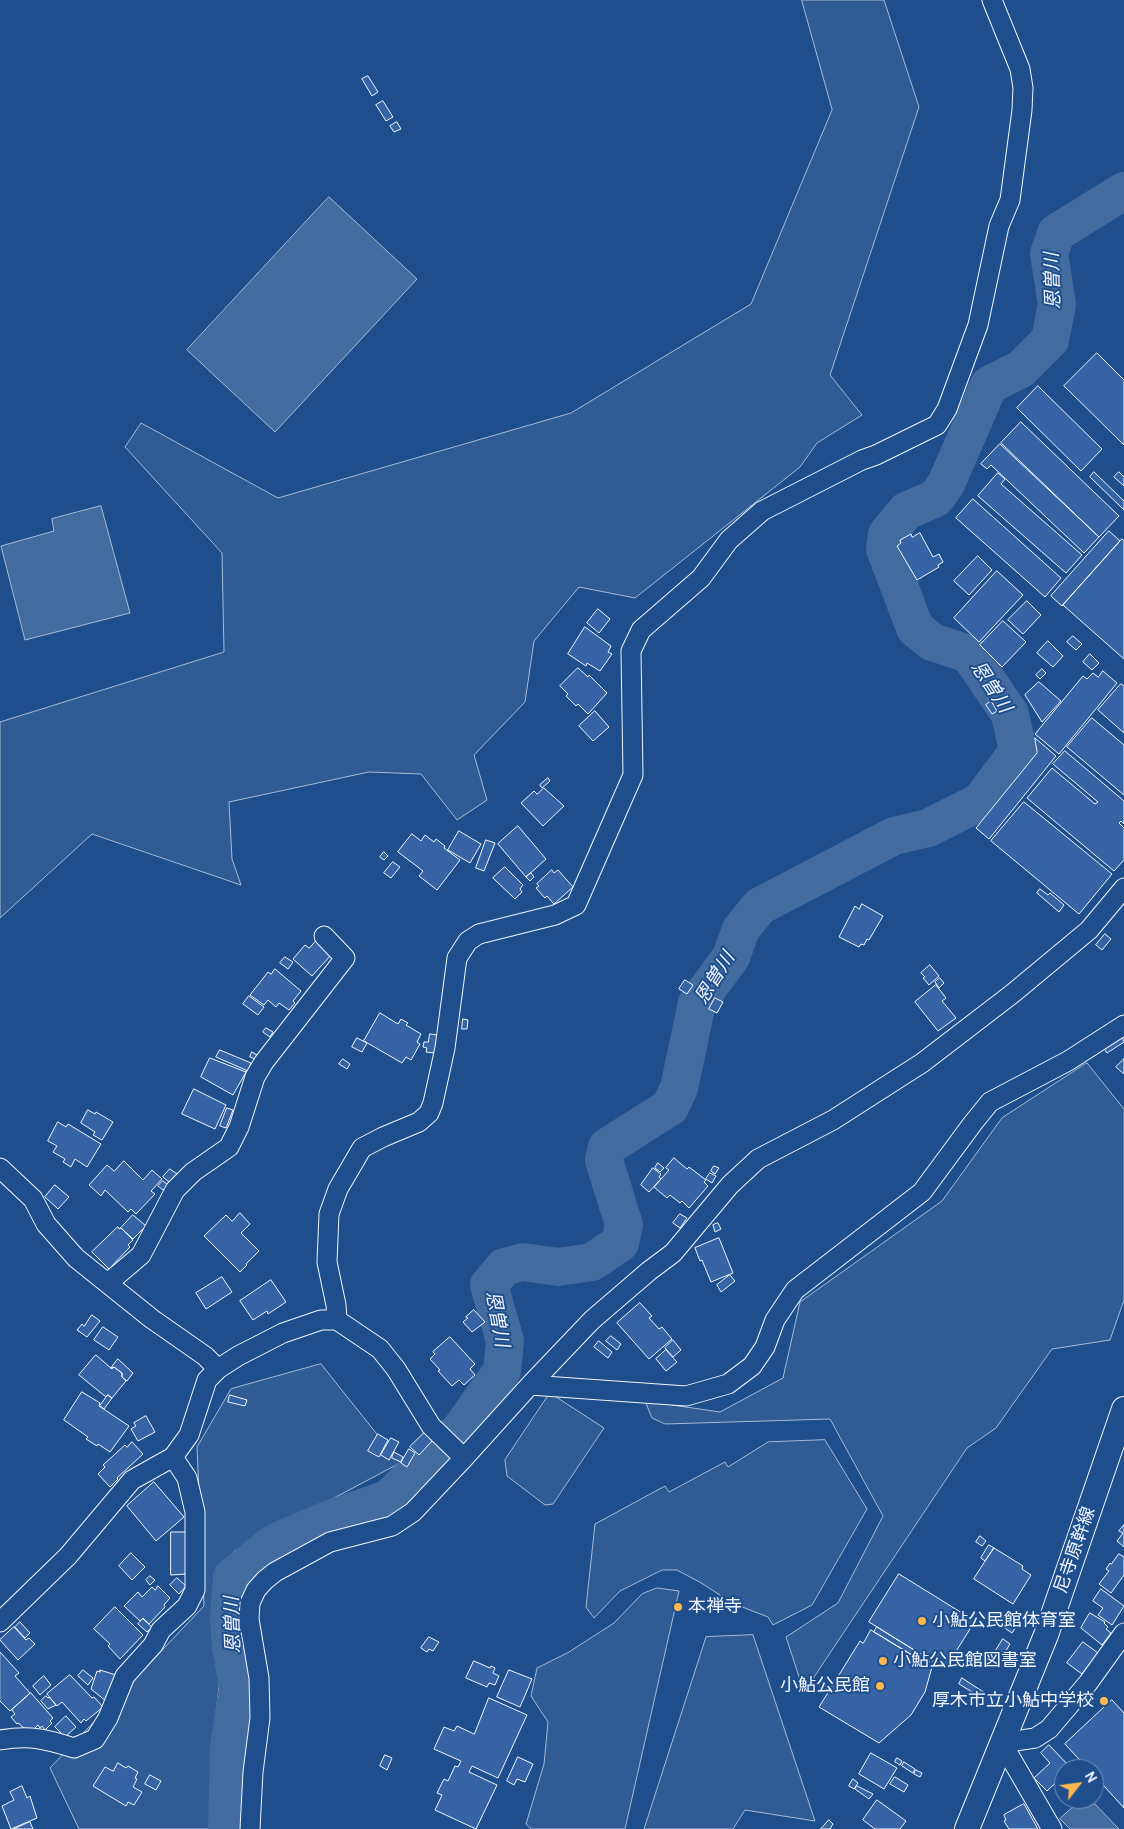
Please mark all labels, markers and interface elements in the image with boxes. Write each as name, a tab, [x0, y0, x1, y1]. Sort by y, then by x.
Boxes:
water label: 恩曽川	[1041, 252, 1065, 310]
water label: 恩曽川	[966, 657, 1016, 717]
water label: 恩曽川	[690, 948, 740, 1008]
water label: 恩曽川	[481, 1289, 513, 1349]
street label: 尼寺原幹線	[1050, 1504, 1100, 1596]
water label: 恩曽川	[221, 1596, 245, 1654]
place label: 本禅寺	[688, 1596, 742, 1618]
marker: 本禅寺	[672, 1601, 684, 1613]
place label: 小鮎公民館体育室	[932, 1610, 1076, 1632]
marker: 小鮎公民館体育室	[916, 1615, 928, 1627]
place label: 小鮎公民館図書室	[893, 1650, 1037, 1672]
marker: 小鮎公民館図書室	[877, 1655, 889, 1667]
place label: 小鮎公民館	[780, 1675, 870, 1697]
marker: 小鮎公民館	[874, 1680, 886, 1692]
place label: 厚木市立小鮎中学校	[932, 1690, 1094, 1712]
marker: 厚木市立小鮎中学校	[1098, 1695, 1110, 1707]
north arrow	[1054, 1759, 1104, 1809]
text: N	[1081, 1768, 1101, 1786]

